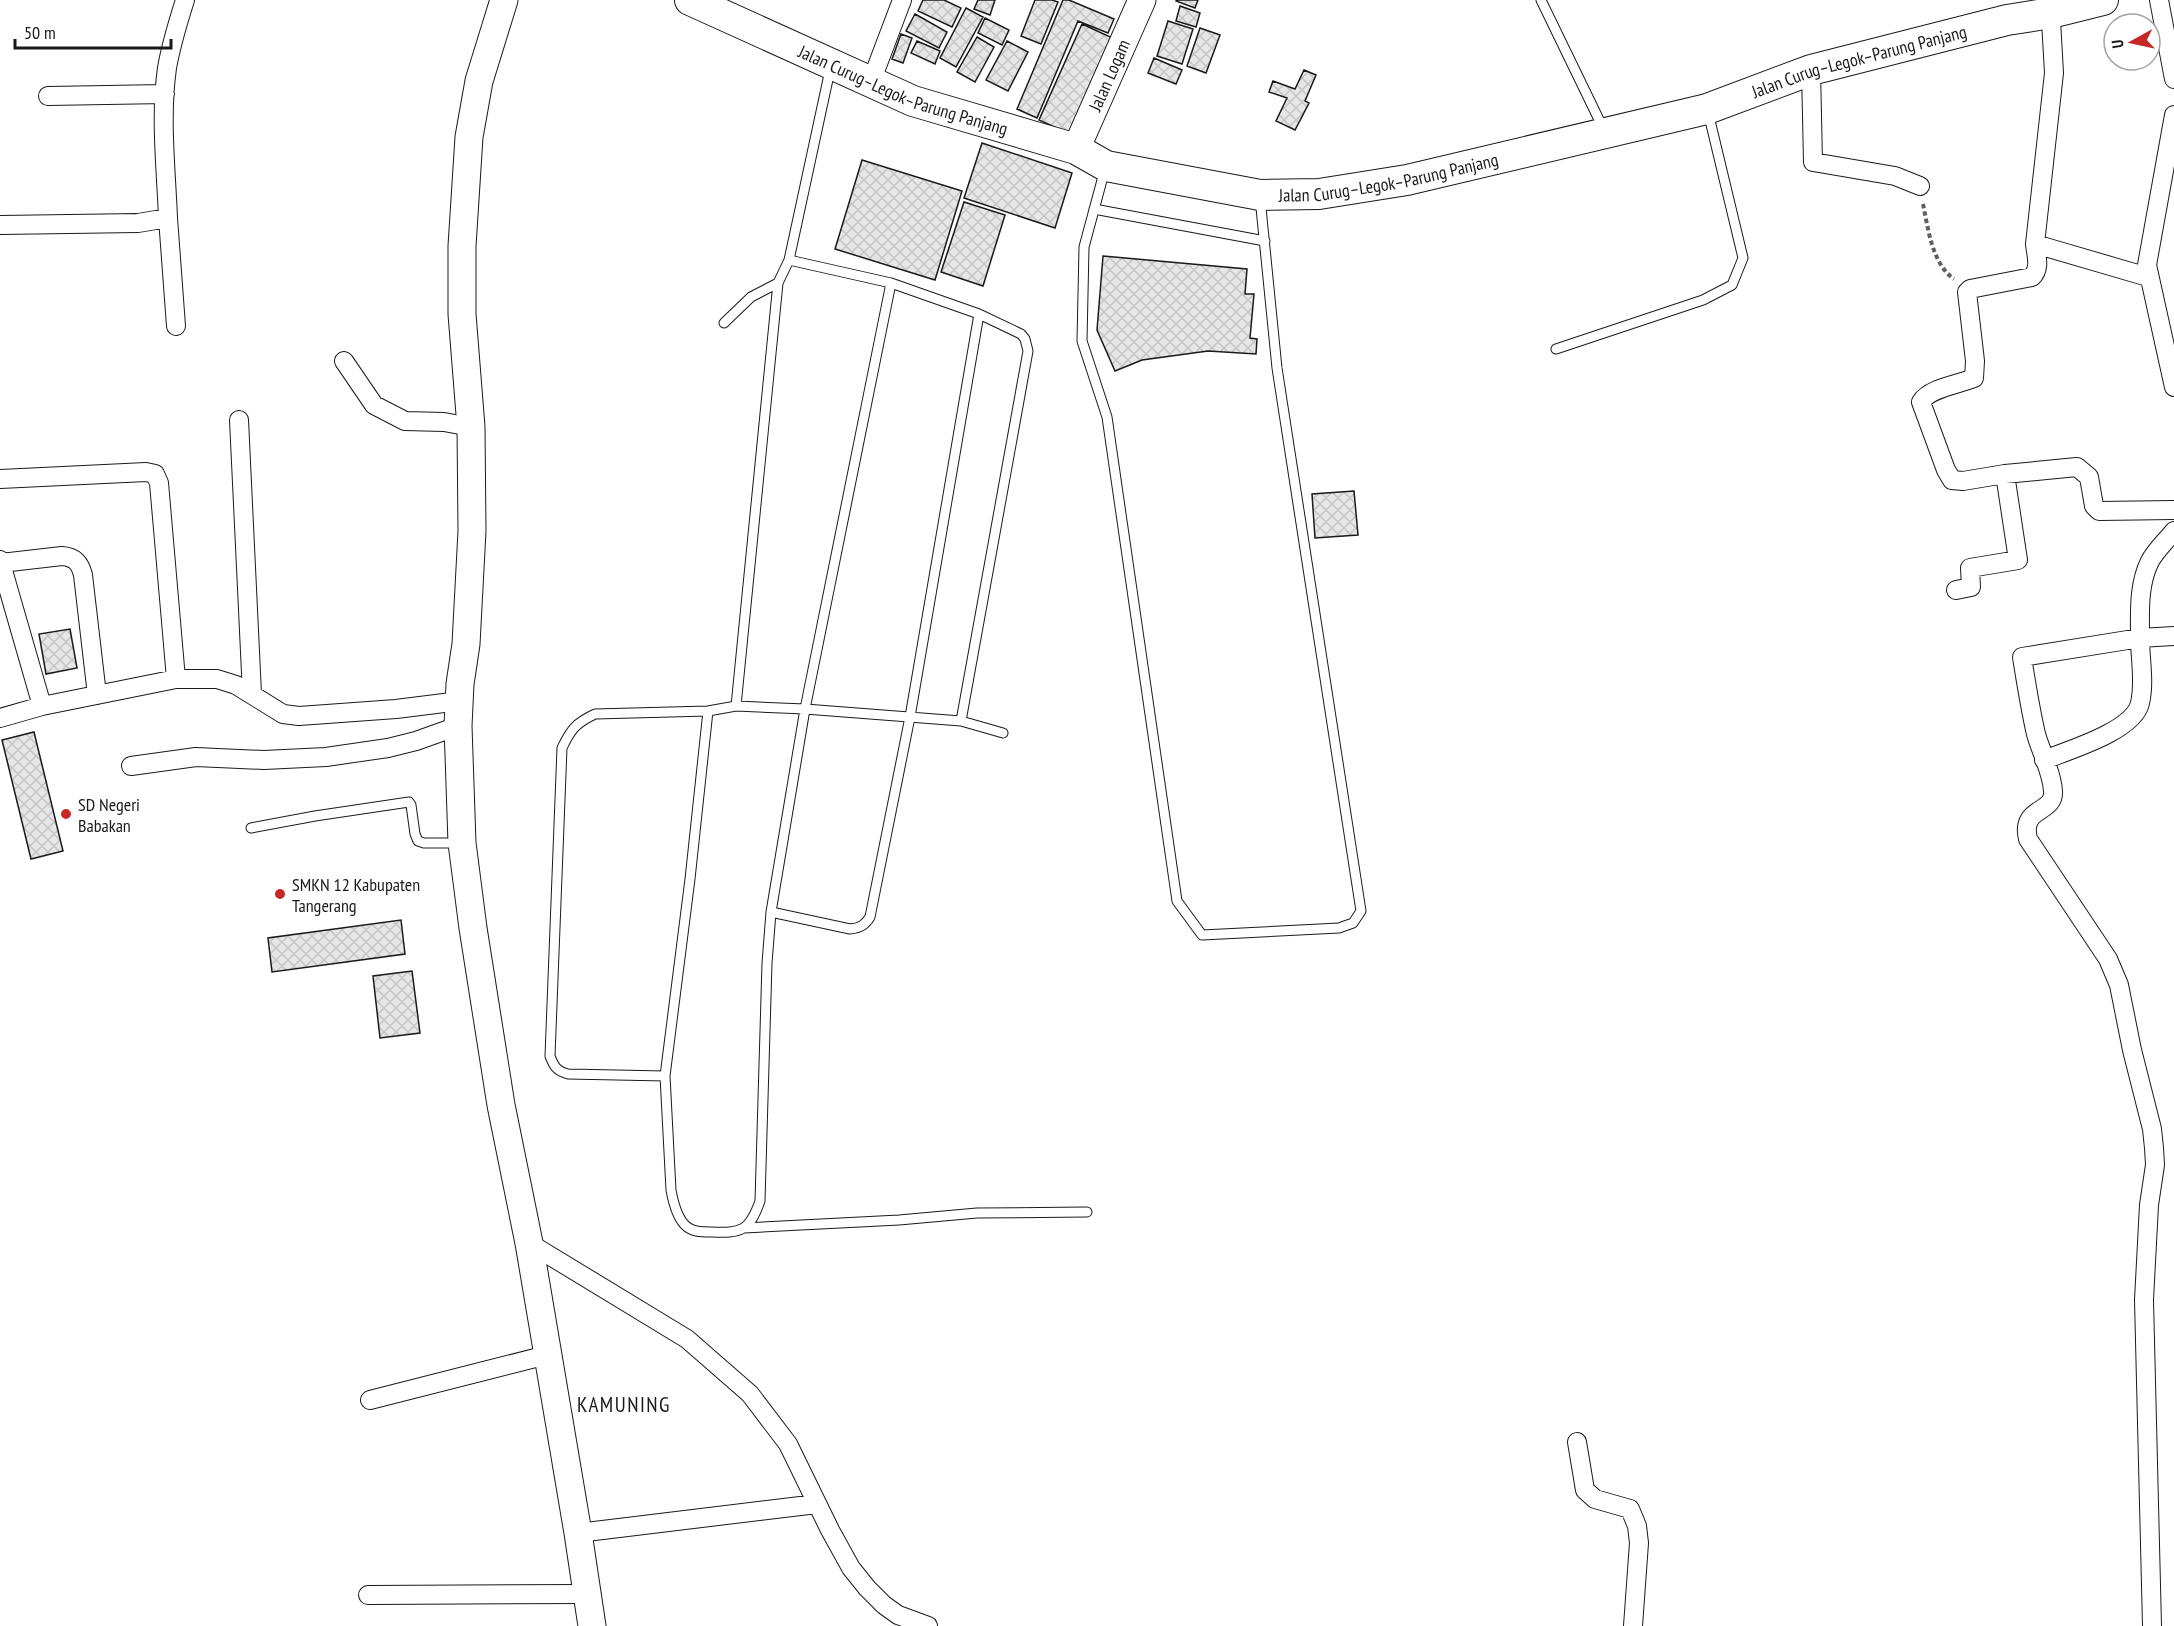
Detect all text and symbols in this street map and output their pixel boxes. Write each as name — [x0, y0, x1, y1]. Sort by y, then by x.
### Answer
scale bar — [15, 12, 171, 50]
north arrow — [2102, 12, 2162, 72]
street label: Jalan Curug–Legok–Parung Panjang — [1747, 19, 1969, 103]
text: 50 m — [24, 21, 56, 44]
street label: Jalan Logam — [1083, 36, 1135, 115]
street label: Jalan Curug–Legok–Parung Panjang — [794, 39, 1011, 140]
text: U — [2107, 39, 2128, 50]
street label: Jalan Curug–Legok–Parung Panjang — [1278, 147, 1500, 206]
place label: SD Negeri Babakan — [78, 793, 140, 837]
marker: SD Negeri Babakan — [59, 807, 73, 821]
place label: SMKN 12 Kabupaten Tangerang — [292, 873, 420, 917]
marker: SMKN 12 Kabupaten Tangerang — [273, 887, 287, 901]
district label: KAMUNING — [577, 1391, 671, 1418]

